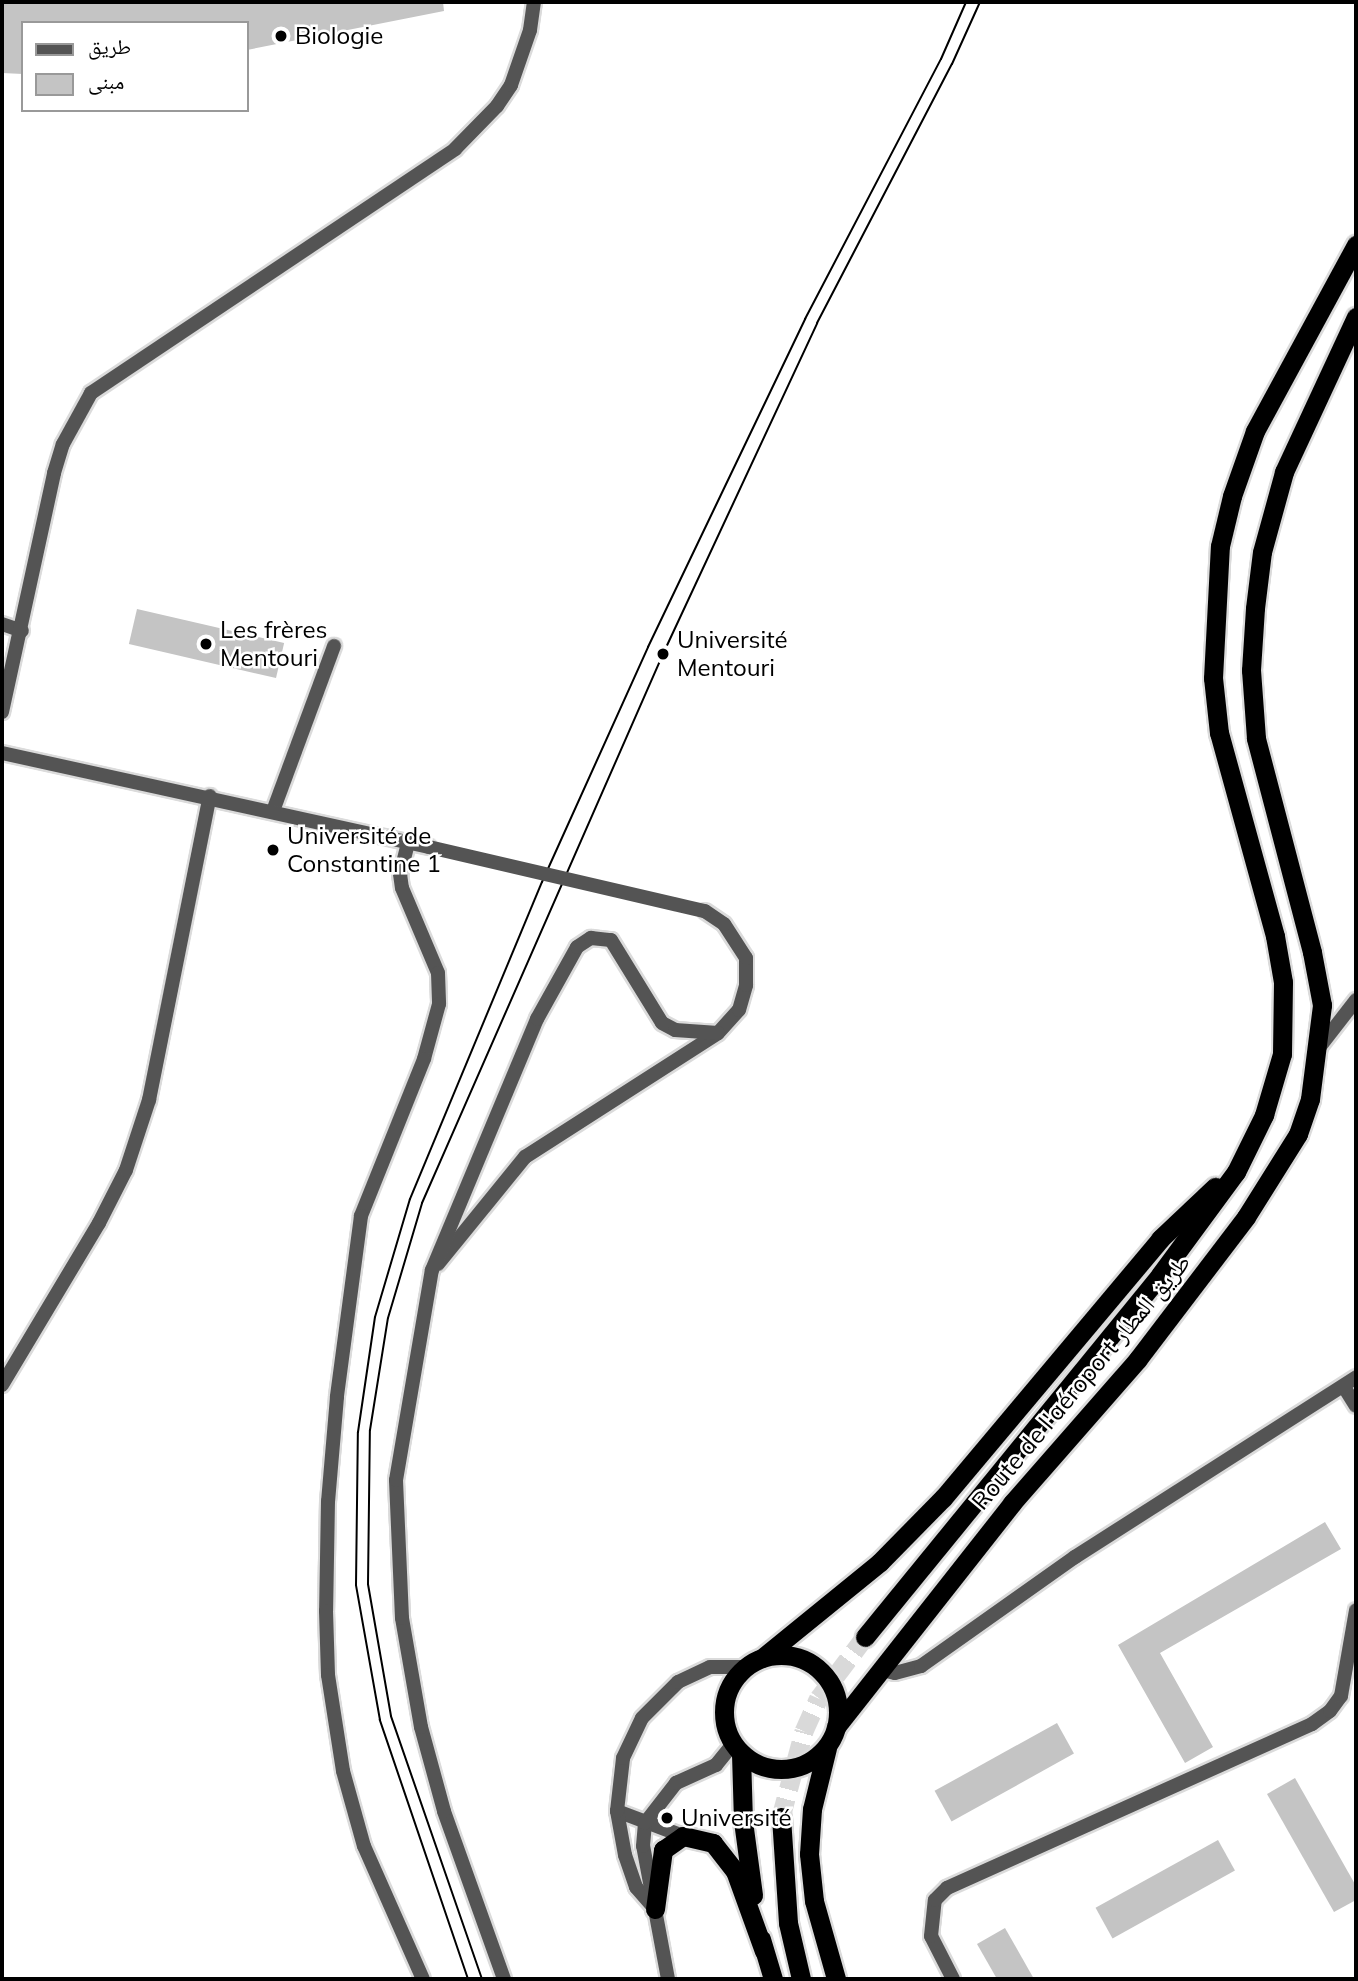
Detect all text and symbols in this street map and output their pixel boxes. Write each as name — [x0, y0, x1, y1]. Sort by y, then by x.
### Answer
legend — [21, 21, 248, 112]
place label: Biologie — [295, 22, 383, 50]
marker: Biologie — [273, 28, 289, 44]
text: طريق — [88, 33, 131, 59]
text: مبنى — [88, 68, 124, 94]
place label: Les frères Mentouri — [220, 616, 327, 672]
place label: Université Mentouri — [677, 626, 787, 682]
marker: Les frères Mentouri — [198, 636, 214, 652]
marker: Université Mentouri — [655, 646, 671, 662]
place label: Université de Constantine 1 — [287, 822, 441, 878]
marker: Université de Constantine 1 — [265, 842, 281, 858]
street label: Route de l'aéroport طريق المطار — [966, 1248, 1196, 1516]
place label: Université — [681, 1804, 791, 1832]
marker: Université — [659, 1810, 675, 1826]

